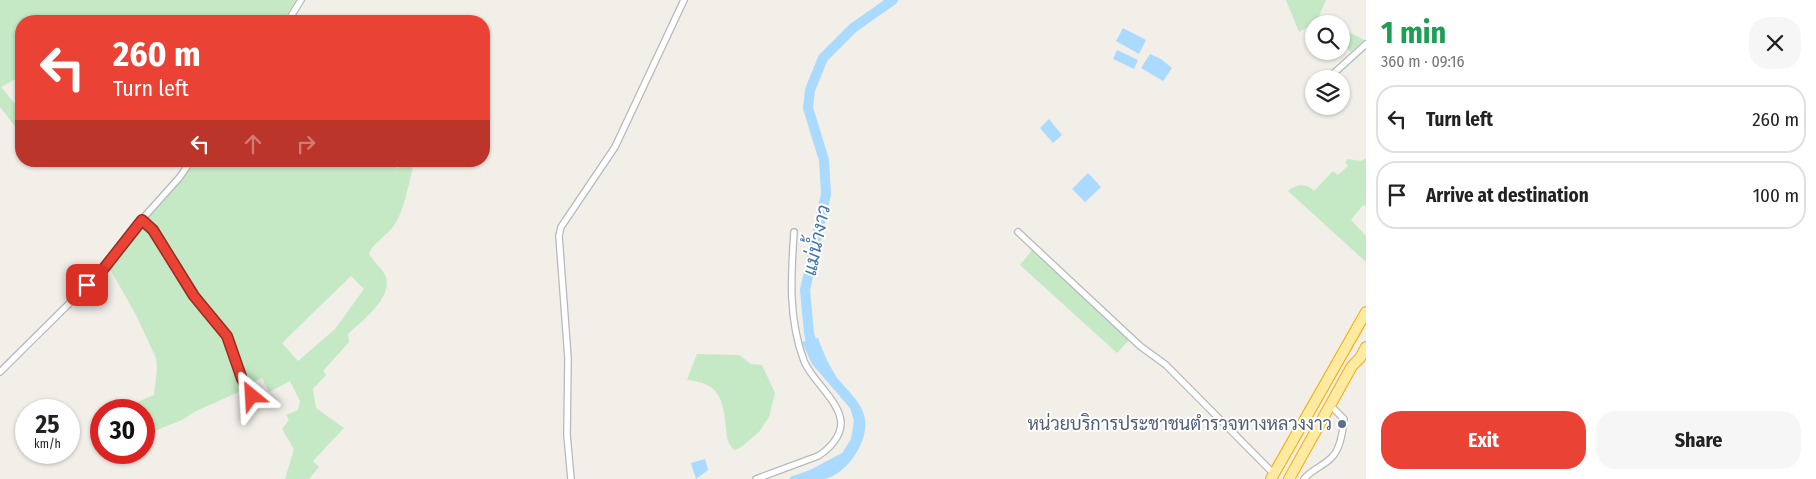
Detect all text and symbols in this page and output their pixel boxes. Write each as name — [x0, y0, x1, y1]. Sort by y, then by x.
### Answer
map controls — [1305, 15, 1350, 115]
button: search — [1305, 15, 1350, 60]
text: 1 min — [1381, 15, 1446, 51]
button: close — [1749, 17, 1801, 69]
text: 260 m — [113, 33, 201, 75]
icon: left — [30, 35, 95, 100]
text: 360 m · 09:16 — [1381, 52, 1464, 71]
button: layers — [1305, 70, 1350, 115]
text: Turn left — [113, 75, 189, 102]
icon: left — [1383, 105, 1411, 133]
text: Turn left — [1426, 108, 1493, 131]
text: 260 m — [1752, 108, 1799, 131]
icon: left — [186, 130, 214, 158]
icon: ahead — [239, 130, 267, 158]
icon: right — [292, 130, 320, 158]
icon: arrive — [1383, 181, 1411, 209]
text: Arrive at destination — [1426, 184, 1589, 207]
text: 100 m — [1753, 184, 1799, 207]
water label: แม่น้ำงาว — [794, 202, 835, 277]
pin — [66, 264, 108, 306]
icon: arrive — [73, 271, 101, 299]
position arrow — [225, 369, 277, 421]
speed limit sign: 30 — [90, 399, 155, 464]
text: 25 — [36, 410, 59, 440]
button: Exit — [1381, 411, 1586, 469]
button: Share — [1596, 411, 1801, 469]
place label: หน่วยบริการประชาชนตำรวจทางหลวงงาว — [1028, 412, 1332, 435]
marker: หน่วยบริการประชาชนตำรวจทางหลวงงาว — [1336, 418, 1348, 430]
text: km/h — [34, 437, 61, 451]

